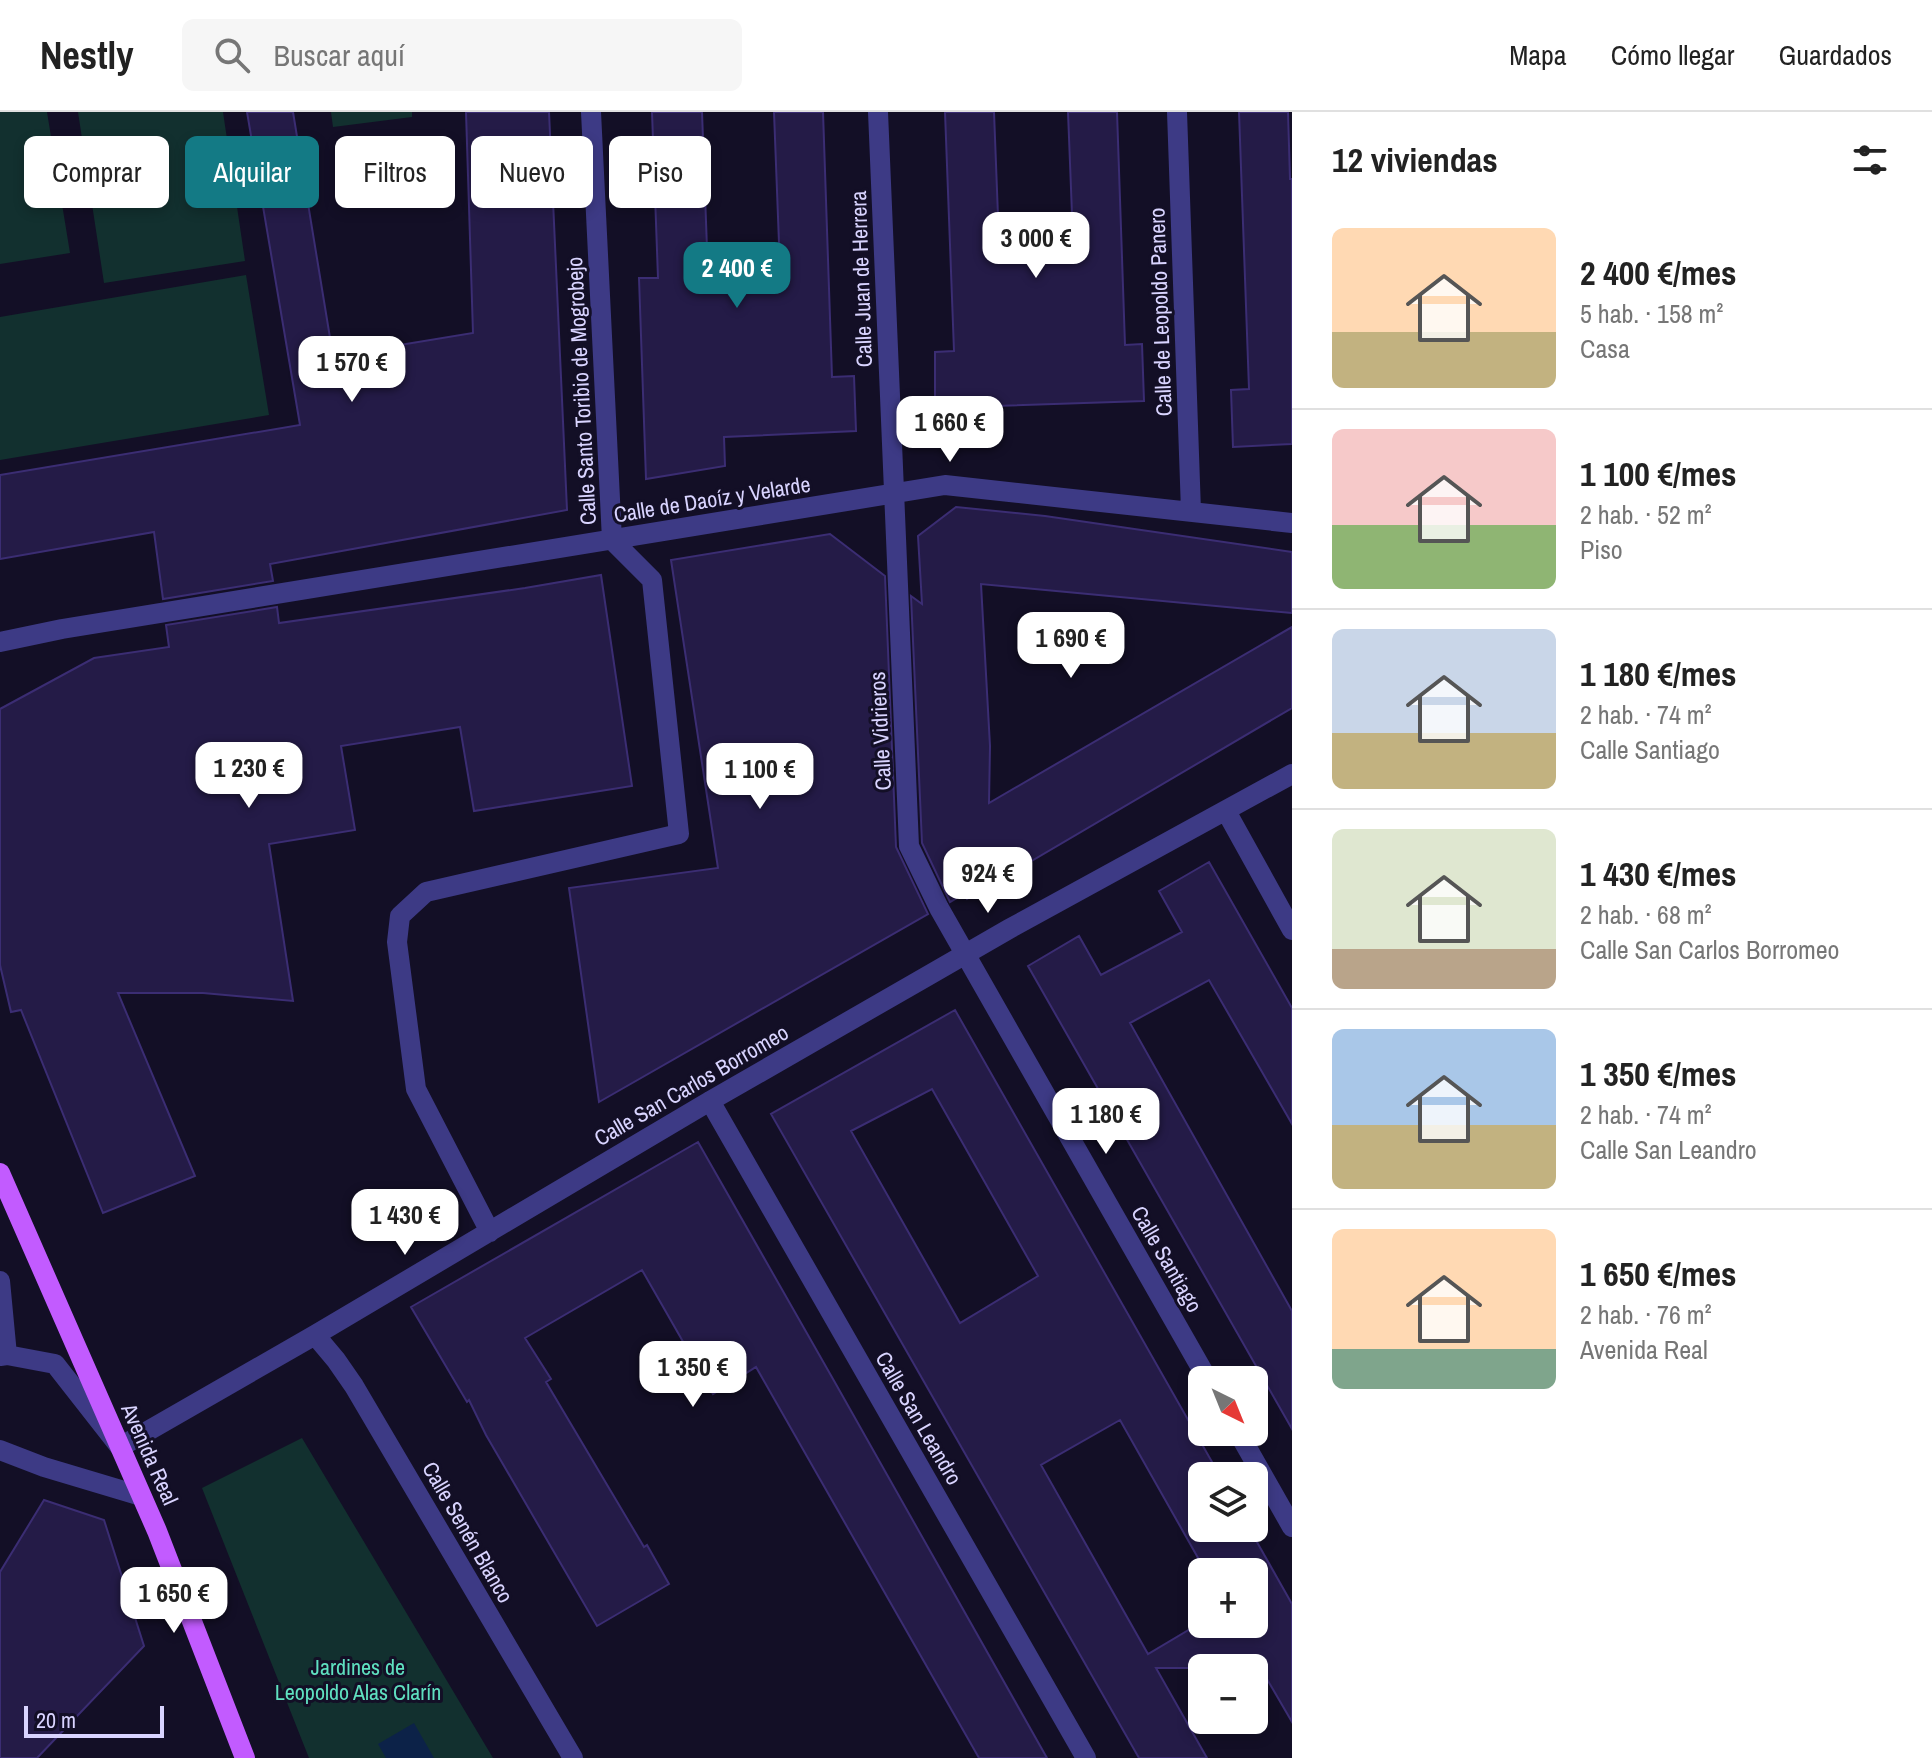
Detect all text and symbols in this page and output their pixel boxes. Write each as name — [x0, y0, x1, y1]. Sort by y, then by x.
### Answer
search box — [182, 19, 742, 91]
text: Nestly — [40, 30, 134, 81]
icon: search — [210, 33, 254, 77]
text: Buscar aquí — [274, 35, 405, 75]
text: Mapa — [1509, 36, 1567, 74]
text: Cómo llegar — [1611, 36, 1734, 74]
text: Guardados — [1778, 36, 1892, 74]
chip: Comprar — [24, 136, 169, 208]
chip: Alquilar — [185, 136, 319, 208]
chip: Filtros — [335, 136, 455, 208]
chip: Nuevo — [471, 136, 593, 208]
chip: Piso — [609, 136, 711, 208]
text: 12 viviendas — [1332, 137, 1498, 183]
icon: filters — [1848, 138, 1892, 182]
street label: Calle Juan de Herrera — [843, 190, 879, 368]
street label: Calle de Leopoldo Panero — [1141, 207, 1179, 417]
pin: 3 000 € — [962, 212, 1110, 280]
text: 3 000 € — [1000, 220, 1072, 255]
pin: 2 400 € — [663, 242, 811, 310]
text: 2 400 € — [701, 250, 773, 285]
text: 2 400 €/mes — [1580, 250, 1737, 296]
street label: Calle Santo Toribio de Mogrobejo — [559, 256, 603, 526]
icon: home — [1396, 260, 1492, 356]
text: 5 hab. · 158 m² — [1580, 296, 1723, 331]
text: Casa — [1580, 331, 1630, 366]
pin: 1 570 € — [278, 336, 426, 404]
text: 1 570 € — [316, 344, 388, 379]
pin: 1 660 € — [876, 396, 1024, 464]
text: 1 660 € — [914, 404, 986, 439]
text: 1 100 €/mes — [1580, 451, 1737, 497]
icon: home — [1396, 461, 1492, 557]
street label: Calle de Daoíz y Velarde — [612, 469, 812, 529]
text: 2 hab. · 52 m² — [1580, 497, 1712, 532]
text: Piso — [1580, 532, 1623, 567]
pin: 1 690 € — [997, 612, 1145, 680]
text: 1 690 € — [1035, 620, 1107, 655]
text: 1 180 €/mes — [1580, 651, 1737, 697]
icon: home — [1396, 661, 1492, 757]
street label: Calle Vidrieros — [862, 671, 898, 791]
text: 2 hab. · 74 m² — [1580, 697, 1712, 732]
text: Calle Santiago — [1580, 732, 1720, 767]
pin: 1 230 € — [175, 742, 323, 810]
pin: 1 100 € — [686, 743, 834, 811]
text: 1 230 € — [213, 750, 285, 785]
text: 1 100 € — [724, 751, 796, 786]
pin: 924 € — [932, 847, 1044, 915]
text: 1 430 €/mes — [1580, 851, 1737, 897]
text: 924 € — [961, 855, 1015, 890]
icon: home — [1396, 861, 1492, 957]
text: 2 hab. · 68 m² — [1580, 897, 1712, 932]
text: Calle San Carlos Borromeo — [1580, 932, 1839, 967]
street label: Calle San Carlos Borromeo — [588, 1017, 794, 1153]
text: 1 350 €/mes — [1580, 1051, 1737, 1097]
icon: home — [1396, 1061, 1492, 1157]
pin: 1 180 € — [1032, 1088, 1180, 1156]
text: 1 180 € — [1070, 1096, 1142, 1131]
text: 2 hab. · 74 m² — [1580, 1097, 1712, 1132]
text: Calle San Leandro — [1580, 1132, 1757, 1167]
pin: 1 430 € — [331, 1189, 479, 1257]
text: 1 430 € — [369, 1197, 441, 1232]
street label: Calle Santiago — [1124, 1200, 1210, 1318]
text: 1 650 €/mes — [1580, 1251, 1737, 1297]
icon: home — [1396, 1261, 1492, 1357]
text: 2 hab. · 76 m² — [1580, 1297, 1712, 1332]
text: Avenida Real — [1580, 1332, 1708, 1367]
pin: 1 350 € — [619, 1341, 767, 1409]
street label: Calle San Leandro — [869, 1346, 969, 1490]
text: 1 350 € — [657, 1349, 729, 1384]
north arrow — [1188, 1366, 1268, 1446]
map controls — [1188, 1366, 1268, 1734]
street label: Avenida Real — [114, 1398, 186, 1509]
street label: Calle Senén Blanco — [415, 1456, 521, 1608]
button: layers — [1188, 1462, 1268, 1542]
button: + — [1188, 1558, 1268, 1638]
pin: 1 650 € — [100, 1567, 248, 1635]
text: 1 650 € — [138, 1575, 210, 1610]
park label: Jardines de Leopoldo Alas Clarín — [275, 1652, 441, 1707]
button: − — [1188, 1654, 1268, 1734]
scale bar — [24, 1702, 164, 1738]
text: 20 m — [36, 1705, 76, 1735]

